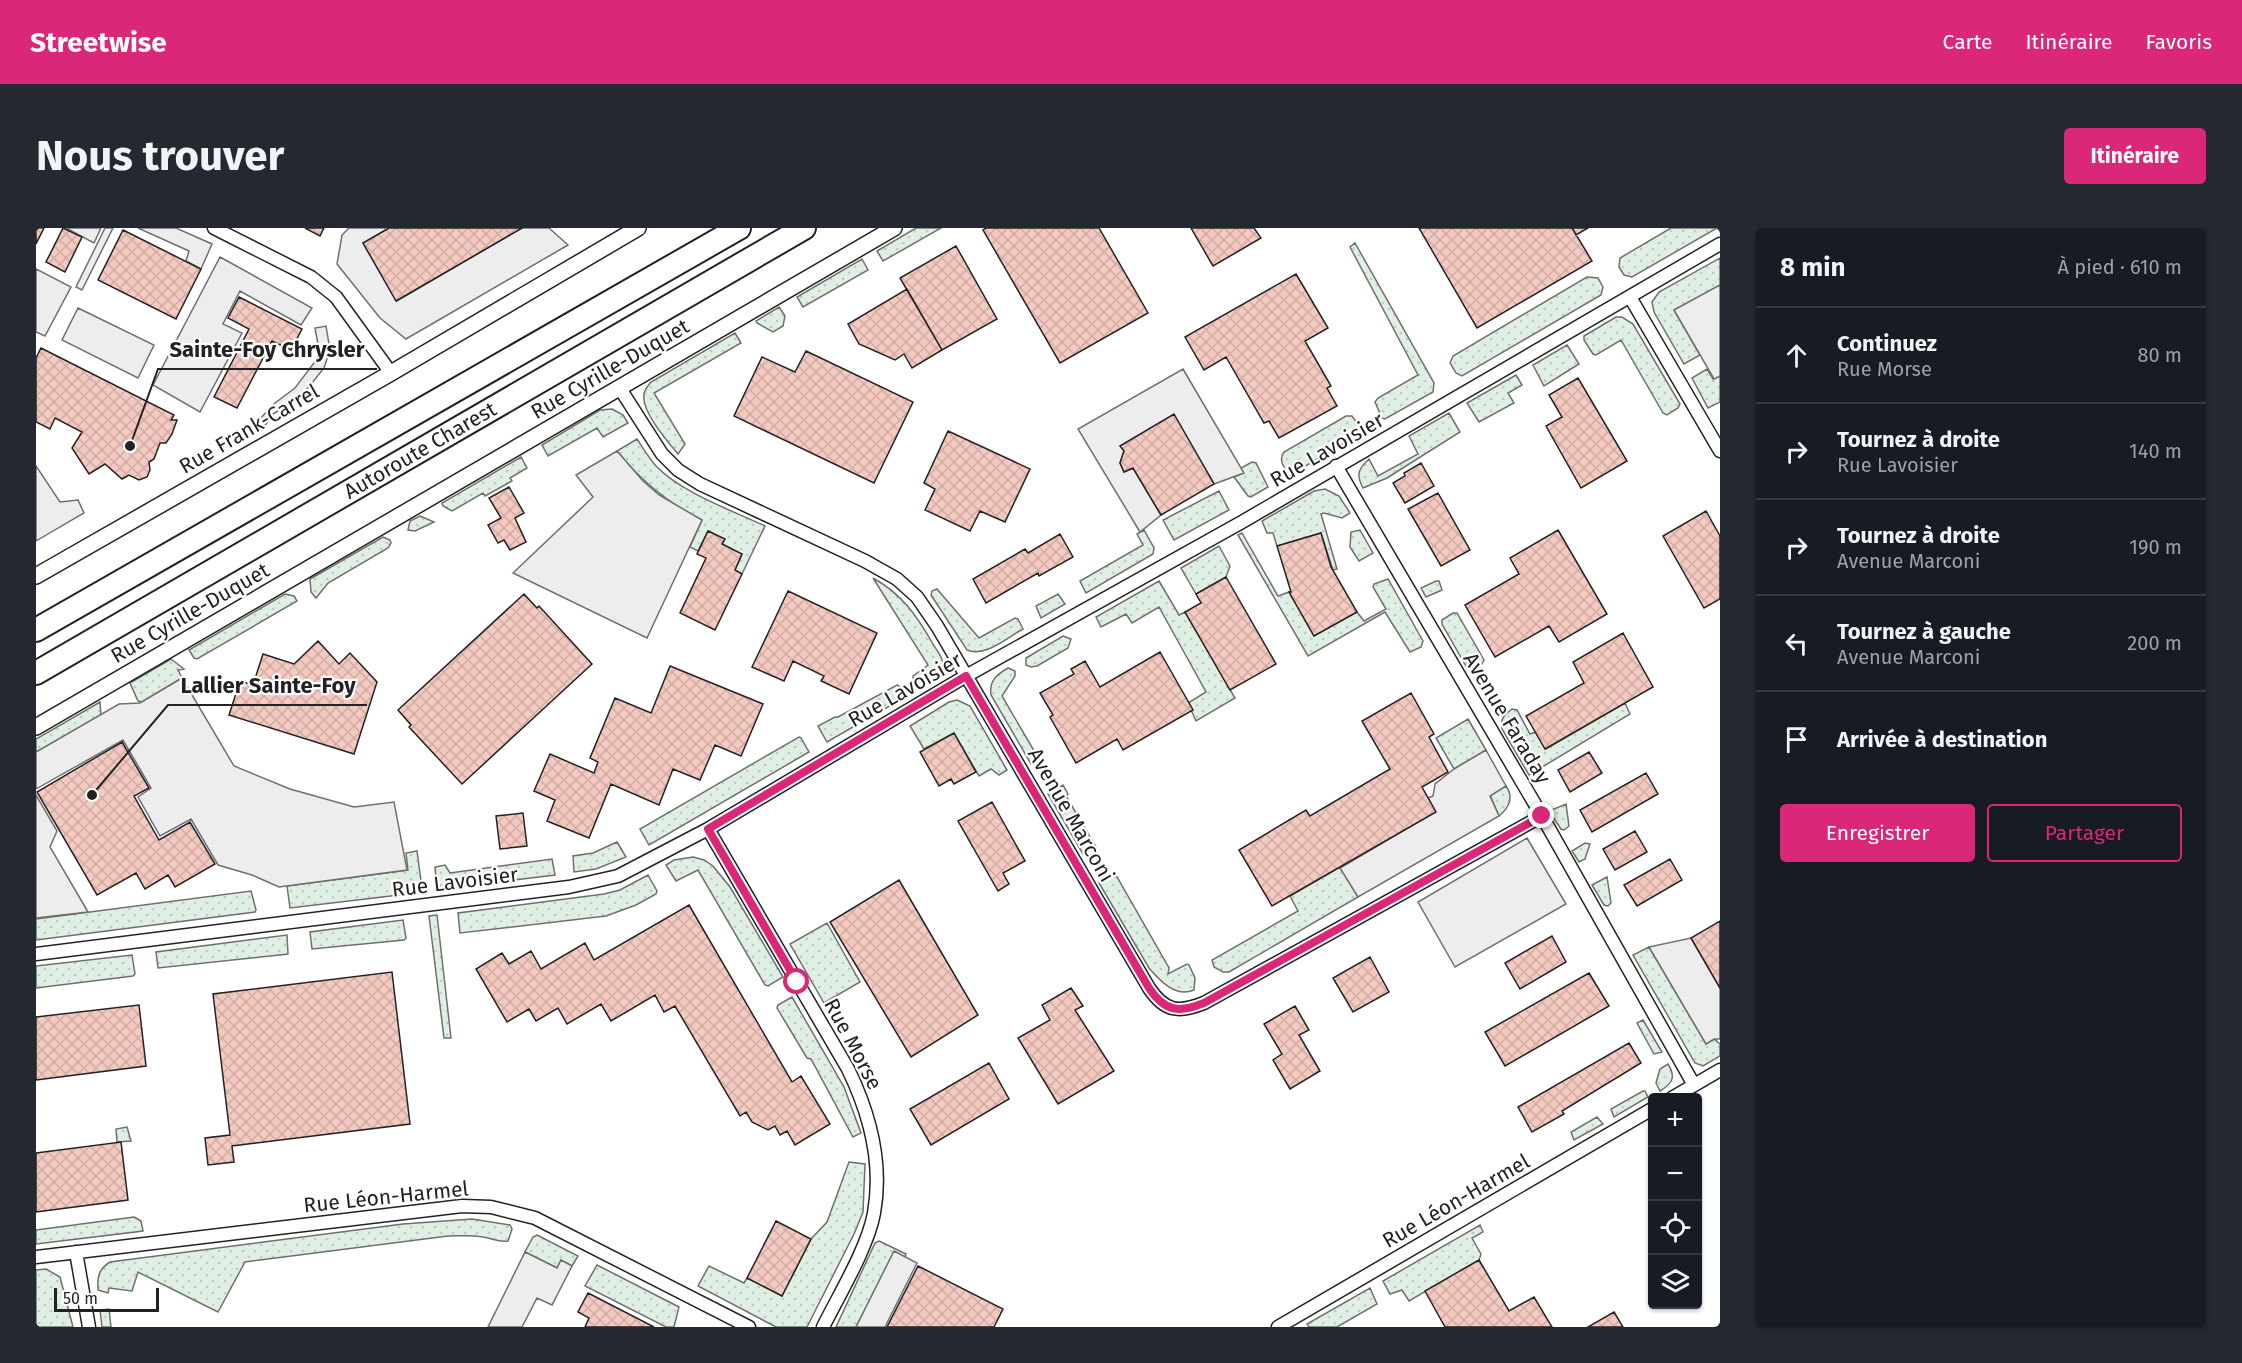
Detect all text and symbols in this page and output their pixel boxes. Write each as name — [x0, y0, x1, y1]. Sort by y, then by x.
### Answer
text: Streetwise — [30, 26, 167, 59]
text: Carte — [1943, 29, 1992, 55]
text: Itinéraire — [2025, 29, 2112, 55]
text: Favoris — [2145, 29, 2212, 55]
button: Itinéraire — [2064, 128, 2206, 184]
text: Nous trouver — [36, 131, 284, 181]
text: 8 min — [1780, 252, 1846, 283]
text: À pied · 610 m — [2058, 255, 2182, 279]
street label: Rue Cyrille-Duquet — [526, 313, 694, 425]
callout: Sainte-Foy Chrysler — [158, 329, 377, 369]
text: Continuez — [1837, 330, 1937, 357]
text: Sainte-Foy Chrysler — [169, 336, 365, 363]
icon: ahead — [1780, 339, 1813, 372]
text: 80 m — [2137, 343, 2182, 367]
text: Rue Morse — [1837, 357, 1932, 381]
street label: Rue Frank-Carrel — [174, 378, 324, 480]
street label: Autoroute Charest — [339, 396, 501, 505]
street label: Rue Lavoisier — [1266, 407, 1388, 493]
text: Tournez à droite — [1837, 426, 2000, 453]
icon: right — [1780, 435, 1813, 468]
text: 140 m — [2129, 439, 2182, 463]
text: Rue Lavoisier — [1837, 453, 1958, 477]
text: Tournez à droite — [1837, 522, 2000, 549]
icon: right — [1780, 531, 1813, 564]
text: 190 m — [2129, 535, 2182, 559]
text: Avenue Marconi — [1837, 549, 1980, 573]
street label: Rue Cyrille-Duquet — [106, 557, 274, 669]
text: Tournez à gauche — [1837, 618, 2011, 645]
icon: left — [1780, 627, 1813, 660]
text: 200 m — [2127, 631, 2182, 655]
text: Avenue Marconi — [1837, 645, 1980, 669]
street label: Rue Lavoisier — [844, 647, 966, 733]
street label: Avenue Faraday — [1458, 648, 1557, 789]
callout: Lallier Sainte-Foy — [168, 665, 367, 705]
text: Lallier Sainte-Foy — [180, 672, 356, 699]
icon: arrive — [1780, 723, 1813, 756]
text: Arrivée à destination — [1837, 726, 2047, 753]
street label: Avenue Marconi — [1022, 743, 1120, 887]
route end — [1528, 802, 1554, 828]
button: Enregistrer — [1780, 804, 1975, 862]
button: Partager — [1987, 804, 2182, 862]
street label: Rue Lavoisier — [390, 861, 520, 903]
route start — [783, 968, 809, 994]
street label: Rue Morse — [818, 994, 888, 1094]
map controls — [1648, 1093, 1702, 1309]
button: + — [1648, 1093, 1702, 1147]
button: − — [1648, 1147, 1702, 1201]
street label: Rue Léon-Harmel — [1378, 1148, 1534, 1254]
street label: Rue Léon-Harmel — [302, 1175, 470, 1219]
button: locate — [1648, 1201, 1702, 1255]
button: layers — [1648, 1255, 1702, 1309]
scale bar — [54, 1285, 159, 1312]
text: 50 m — [63, 1289, 98, 1308]

